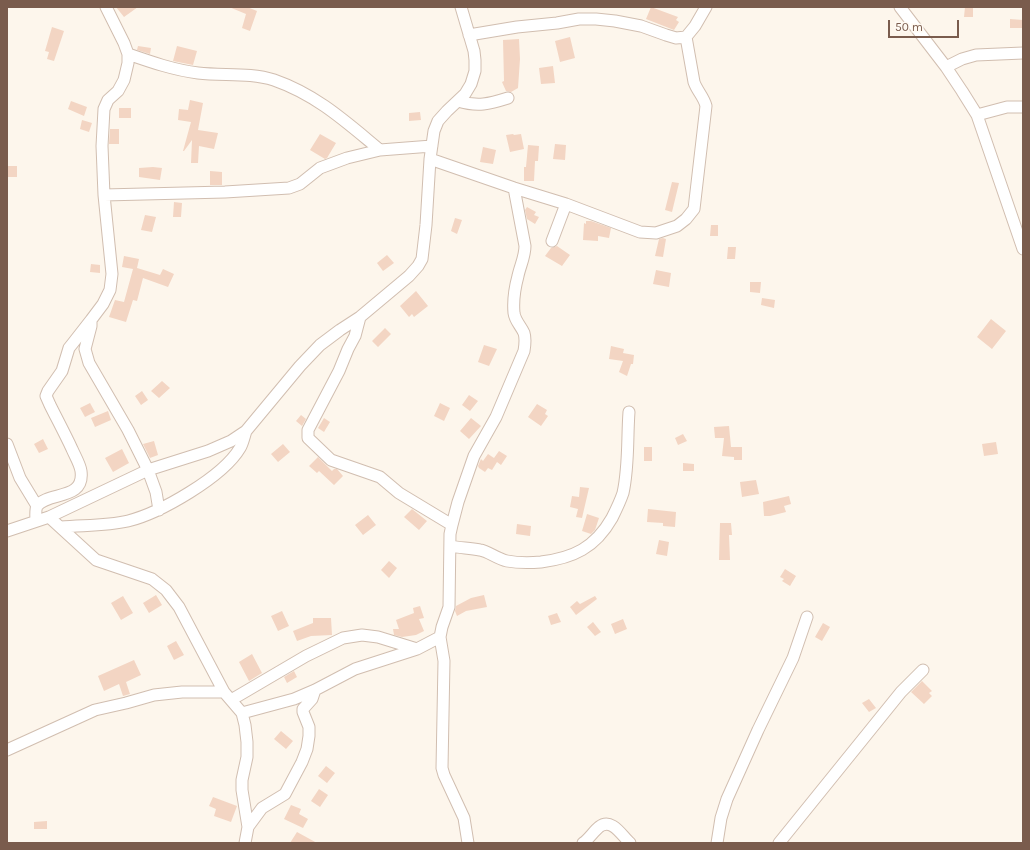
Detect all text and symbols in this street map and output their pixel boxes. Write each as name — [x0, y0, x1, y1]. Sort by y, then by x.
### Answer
scale bar — [890, 12, 961, 38]
text: 50 m — [895, 20, 923, 34]

